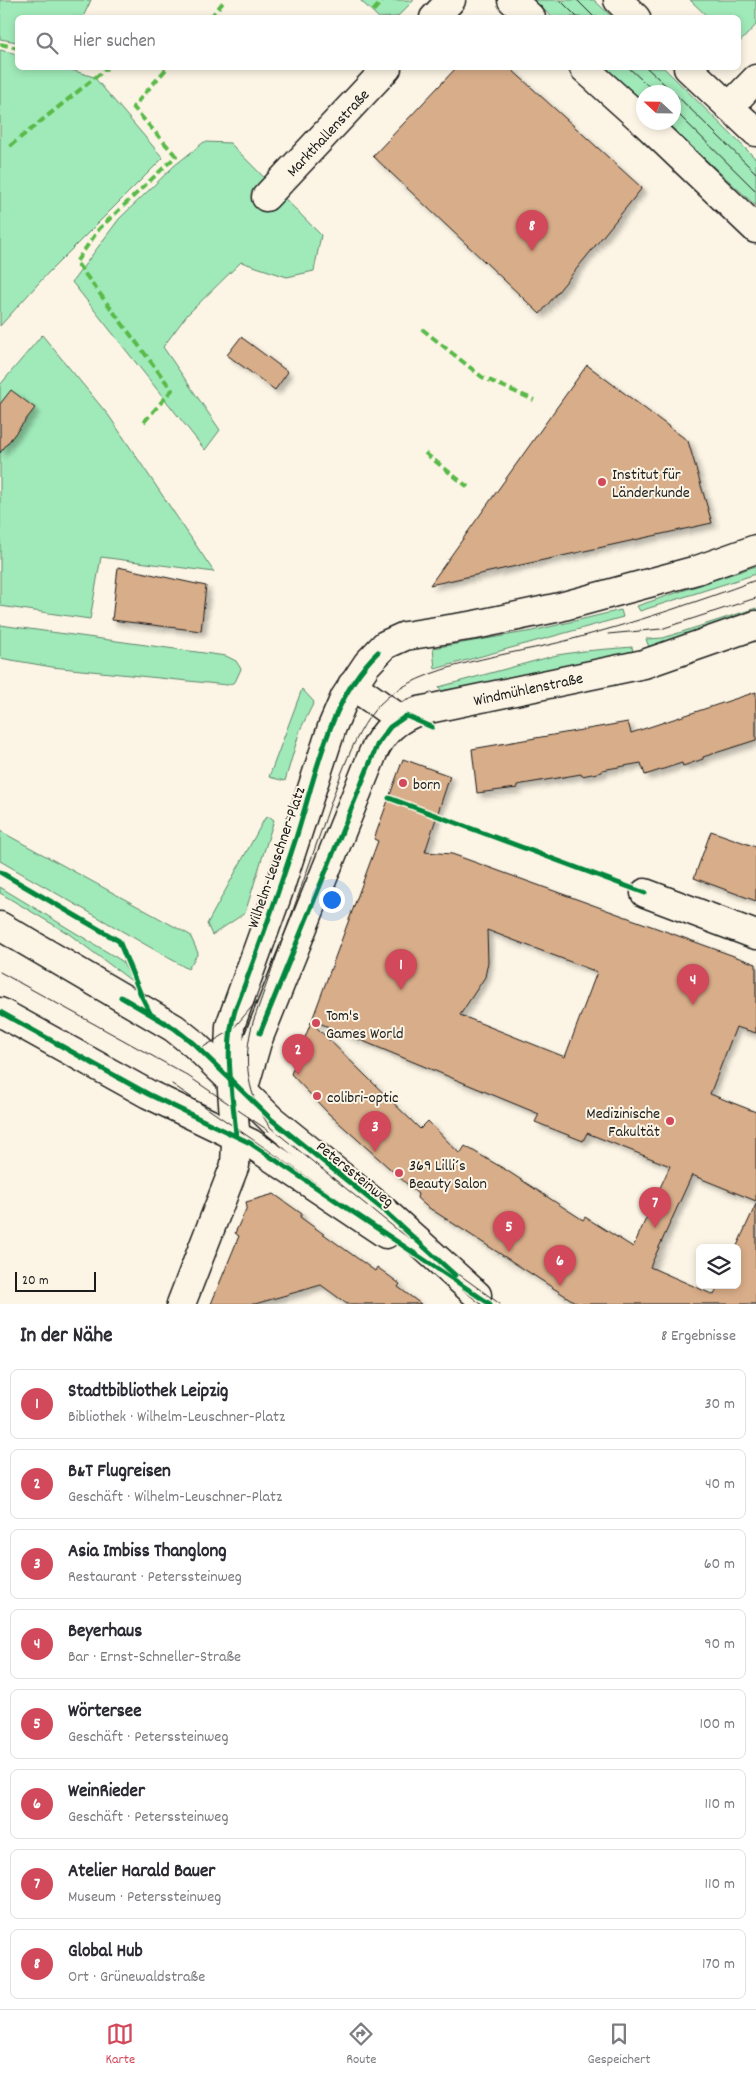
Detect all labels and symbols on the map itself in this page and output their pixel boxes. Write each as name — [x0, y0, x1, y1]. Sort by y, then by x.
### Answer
street label: Markthallenstraße — [282, 85, 376, 183]
north arrow — [636, 85, 681, 130]
pin: 8 — [516, 210, 548, 251]
place label: Institut für Länderkunde — [612, 464, 690, 505]
marker: Institut für Länderkunde — [596, 476, 608, 488]
street label: Windmühlenstraße — [472, 668, 585, 713]
place label: born — [413, 774, 440, 797]
marker: born — [397, 777, 409, 789]
street label: Wilhelm-Leuschner-Platz — [242, 784, 312, 931]
your location — [319, 887, 345, 913]
pin: 1 — [385, 949, 417, 990]
pin: 4 — [677, 964, 709, 1005]
place label: Tom's Games World — [326, 1005, 404, 1046]
marker: Tom's Games World — [310, 1017, 322, 1029]
pin: 2 — [282, 1034, 314, 1075]
place label: colibri-optic — [327, 1087, 398, 1110]
marker: colibri-optic — [311, 1090, 323, 1102]
place label: Medizinische Fakultät — [586, 1103, 660, 1144]
pin: 3 — [359, 1111, 391, 1152]
marker: Medizinische Fakultät — [664, 1115, 676, 1127]
street label: Peterssteinweg — [311, 1136, 398, 1214]
place label: 369 Lilli´s Beauty Salon — [409, 1155, 487, 1196]
marker: 369 Lilli´s Beauty Salon — [393, 1167, 405, 1179]
pin: 7 — [639, 1187, 671, 1228]
pin: 5 — [493, 1211, 525, 1252]
pin: 6 — [544, 1245, 576, 1286]
scale bar — [15, 1269, 96, 1292]

